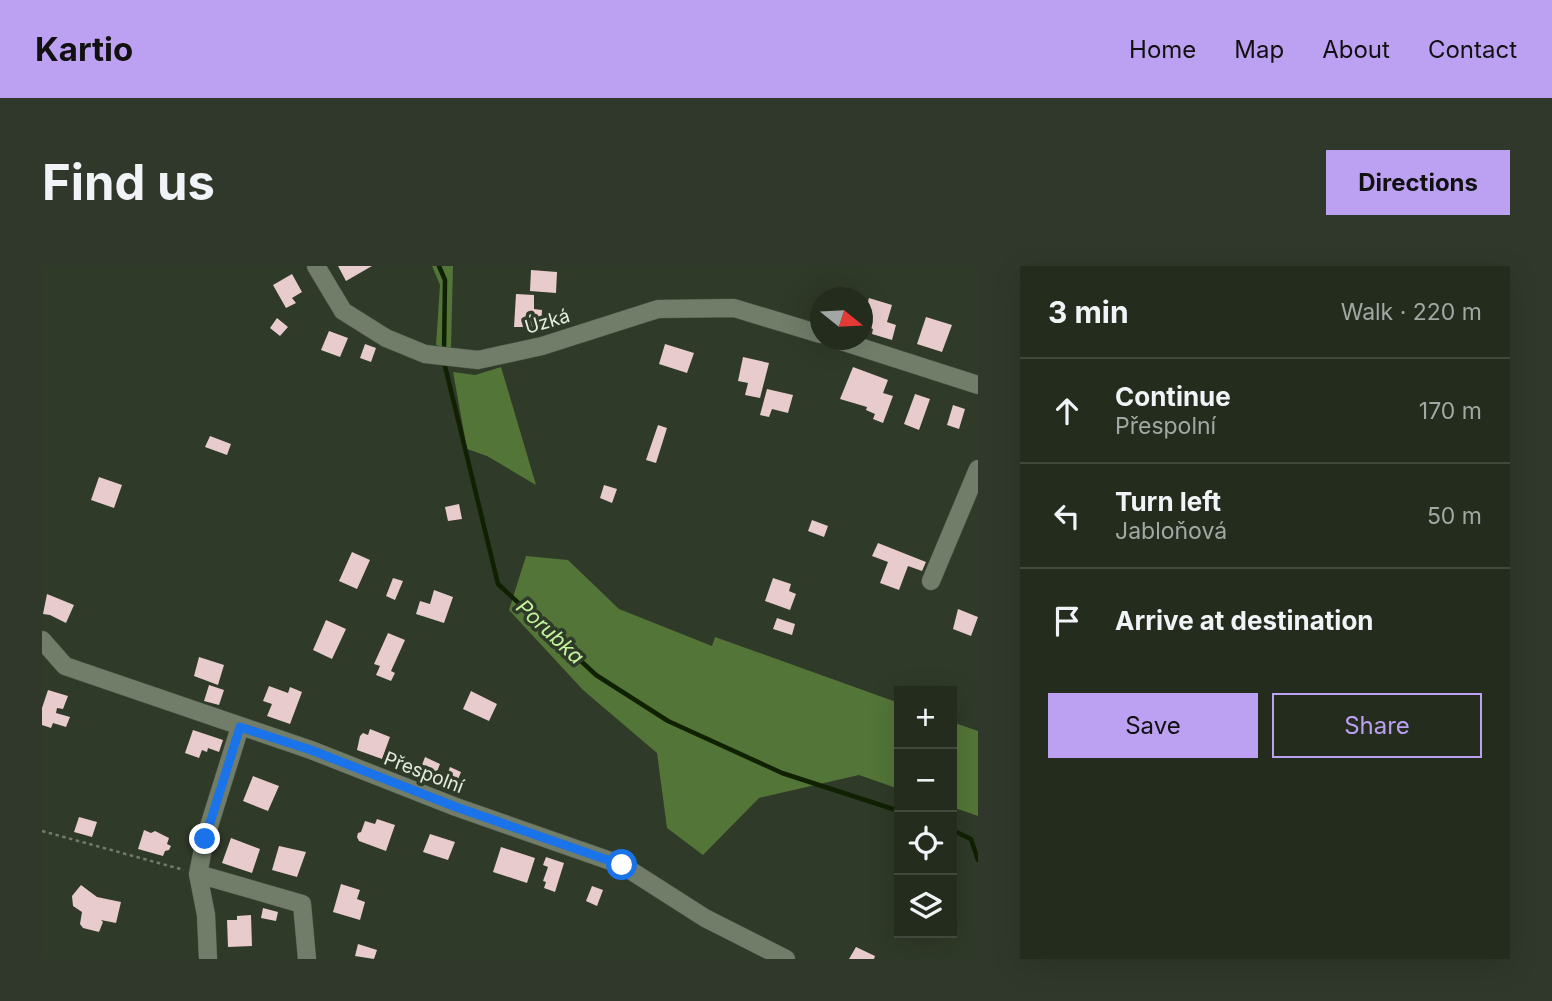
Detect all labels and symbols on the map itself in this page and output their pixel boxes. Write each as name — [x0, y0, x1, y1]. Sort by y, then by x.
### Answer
north arrow — [810, 287, 873, 350]
street label: Úzká — [522, 303, 572, 339]
water label: Porubka — [511, 594, 589, 669]
street label: Přespolní — [381, 747, 467, 798]
route end — [189, 823, 220, 854]
route start — [606, 849, 637, 880]

